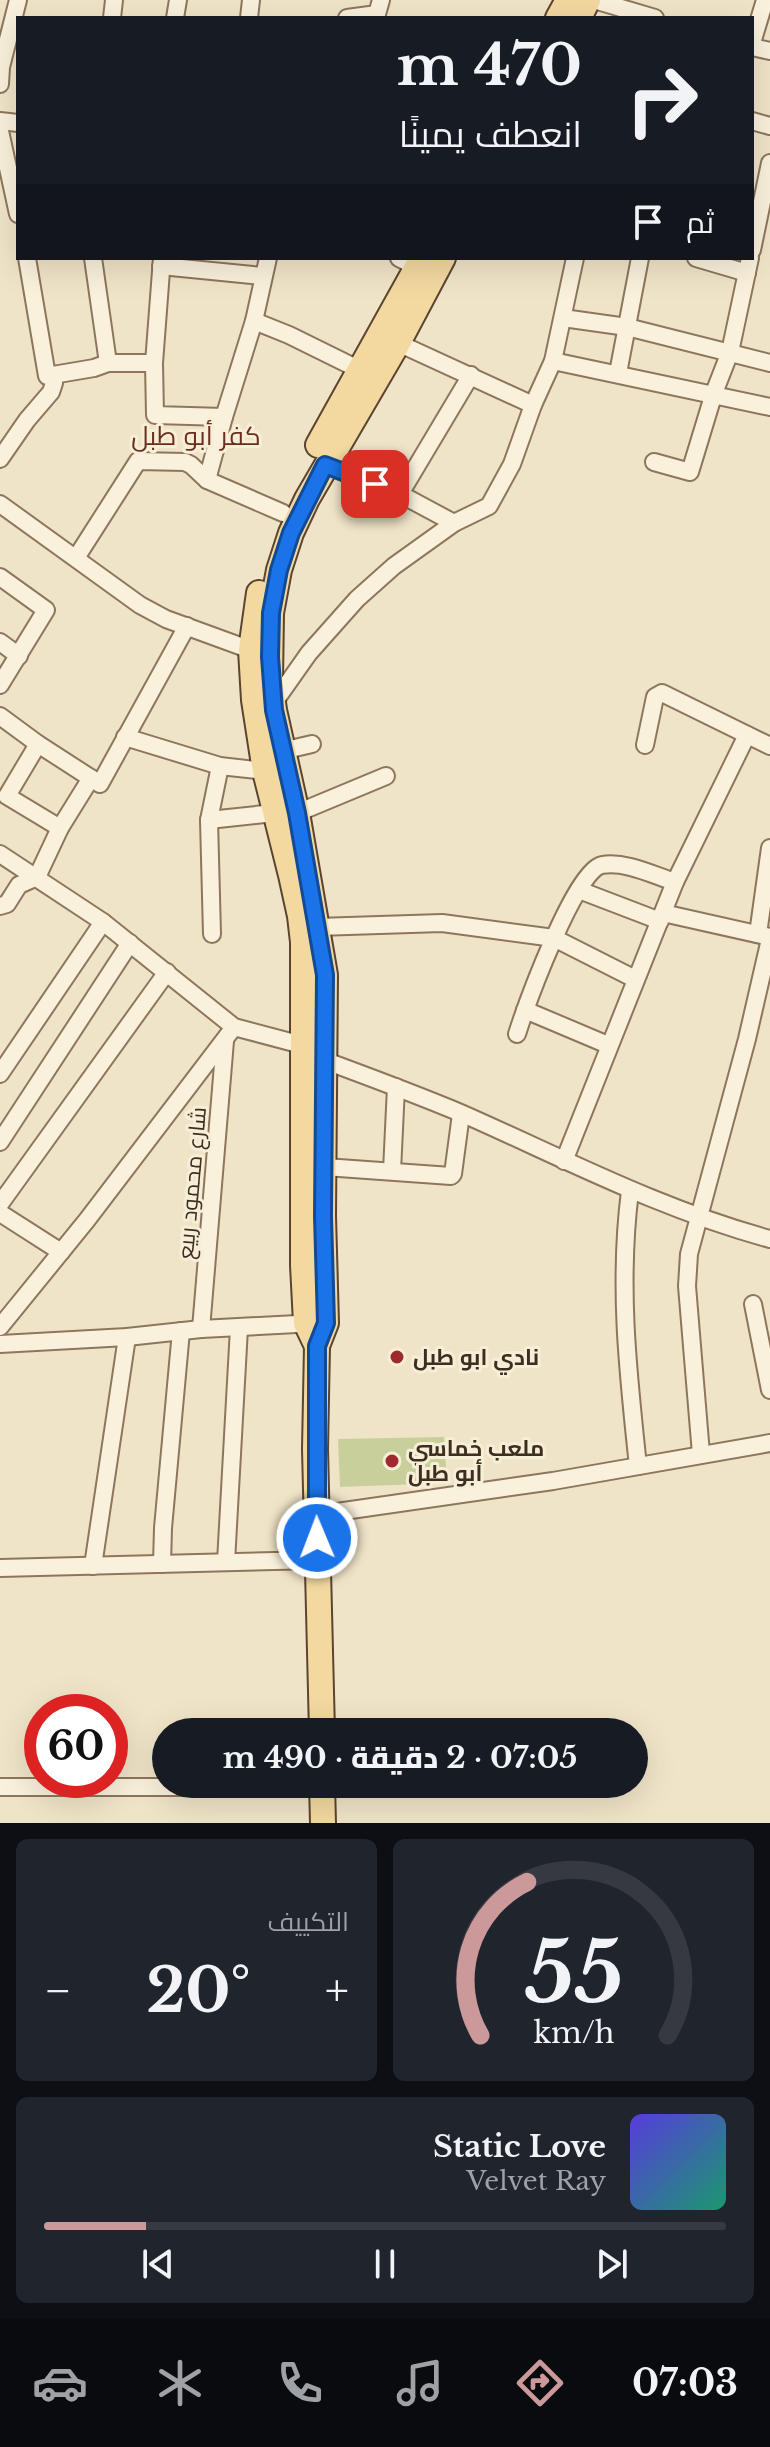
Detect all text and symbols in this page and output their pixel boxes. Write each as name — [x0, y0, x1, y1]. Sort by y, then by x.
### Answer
text: 470 m — [397, 31, 582, 100]
icon: right — [610, 48, 714, 152]
text: انعطف يمينًا — [399, 112, 582, 157]
icon: arrive — [626, 200, 670, 244]
text: ثم — [686, 204, 714, 241]
district label: كفر أبو طبل — [131, 419, 261, 452]
pin — [341, 450, 409, 518]
icon: arrive — [353, 462, 397, 506]
street label: شارع محمود ربيع — [172, 1106, 213, 1260]
place label: نادي ابو طبل — [413, 1344, 539, 1375]
marker: نادي ابو طبل — [388, 1348, 406, 1366]
place label: ملعب خماسي أبو طبل — [408, 1435, 544, 1487]
marker: ملعب خماسي أبو طبل — [383, 1452, 401, 1470]
position arrow — [275, 1496, 359, 1580]
speed limit sign: 60 — [24, 1694, 128, 1798]
text: 07:05 · 2 دقيقة · 490 m — [223, 1739, 577, 1776]
text: التكييف — [267, 1906, 349, 1938]
text: 55 — [524, 1921, 623, 2024]
text: 20° — [146, 1954, 251, 2028]
text: − — [44, 1963, 72, 2018]
text: + — [325, 1963, 349, 2018]
text: km/h — [533, 2015, 614, 2051]
text: Static Love — [433, 2128, 606, 2165]
text: Velvet Ray — [466, 2165, 606, 2197]
icon: previous — [136, 2242, 180, 2286]
icon: pause — [363, 2242, 407, 2286]
icon: next — [590, 2242, 634, 2286]
icon: car — [32, 2355, 88, 2411]
icon: climate — [152, 2355, 208, 2411]
icon: phone — [272, 2355, 328, 2411]
icon: music — [392, 2355, 448, 2411]
icon: directions — [512, 2355, 568, 2411]
text: 07:03 — [632, 2361, 738, 2406]

